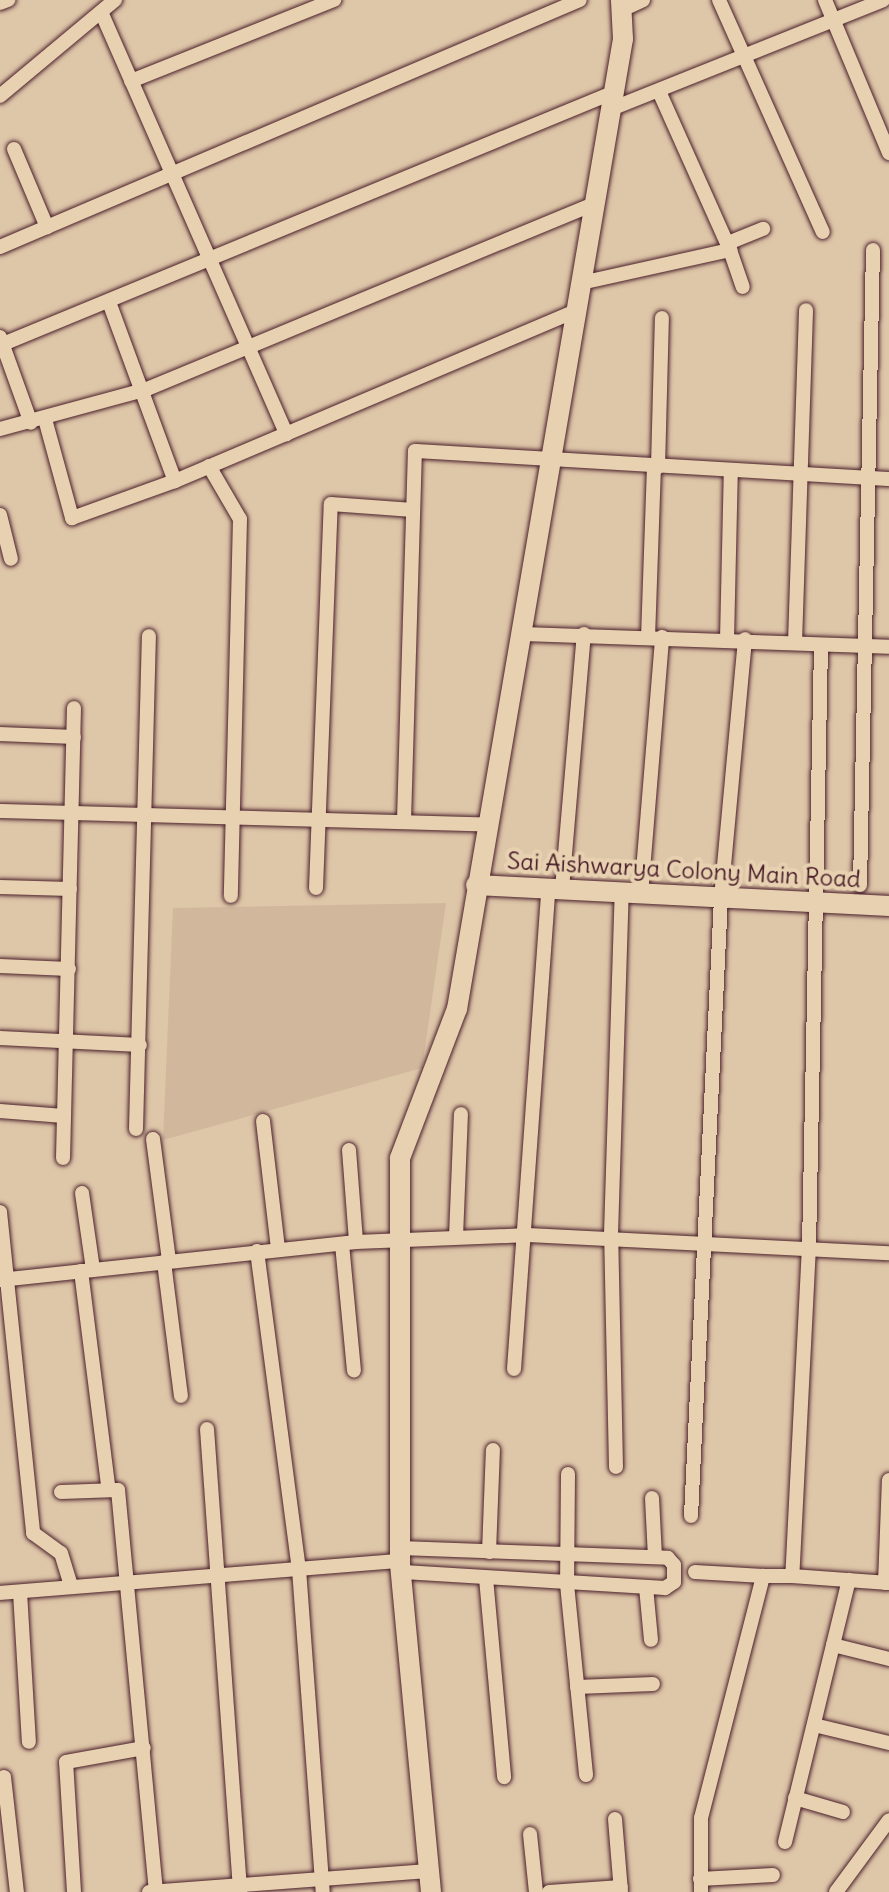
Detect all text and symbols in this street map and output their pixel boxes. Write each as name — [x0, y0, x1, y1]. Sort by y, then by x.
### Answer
street label: Sai Aishwarya Colony Main Road — [506, 846, 862, 894]

